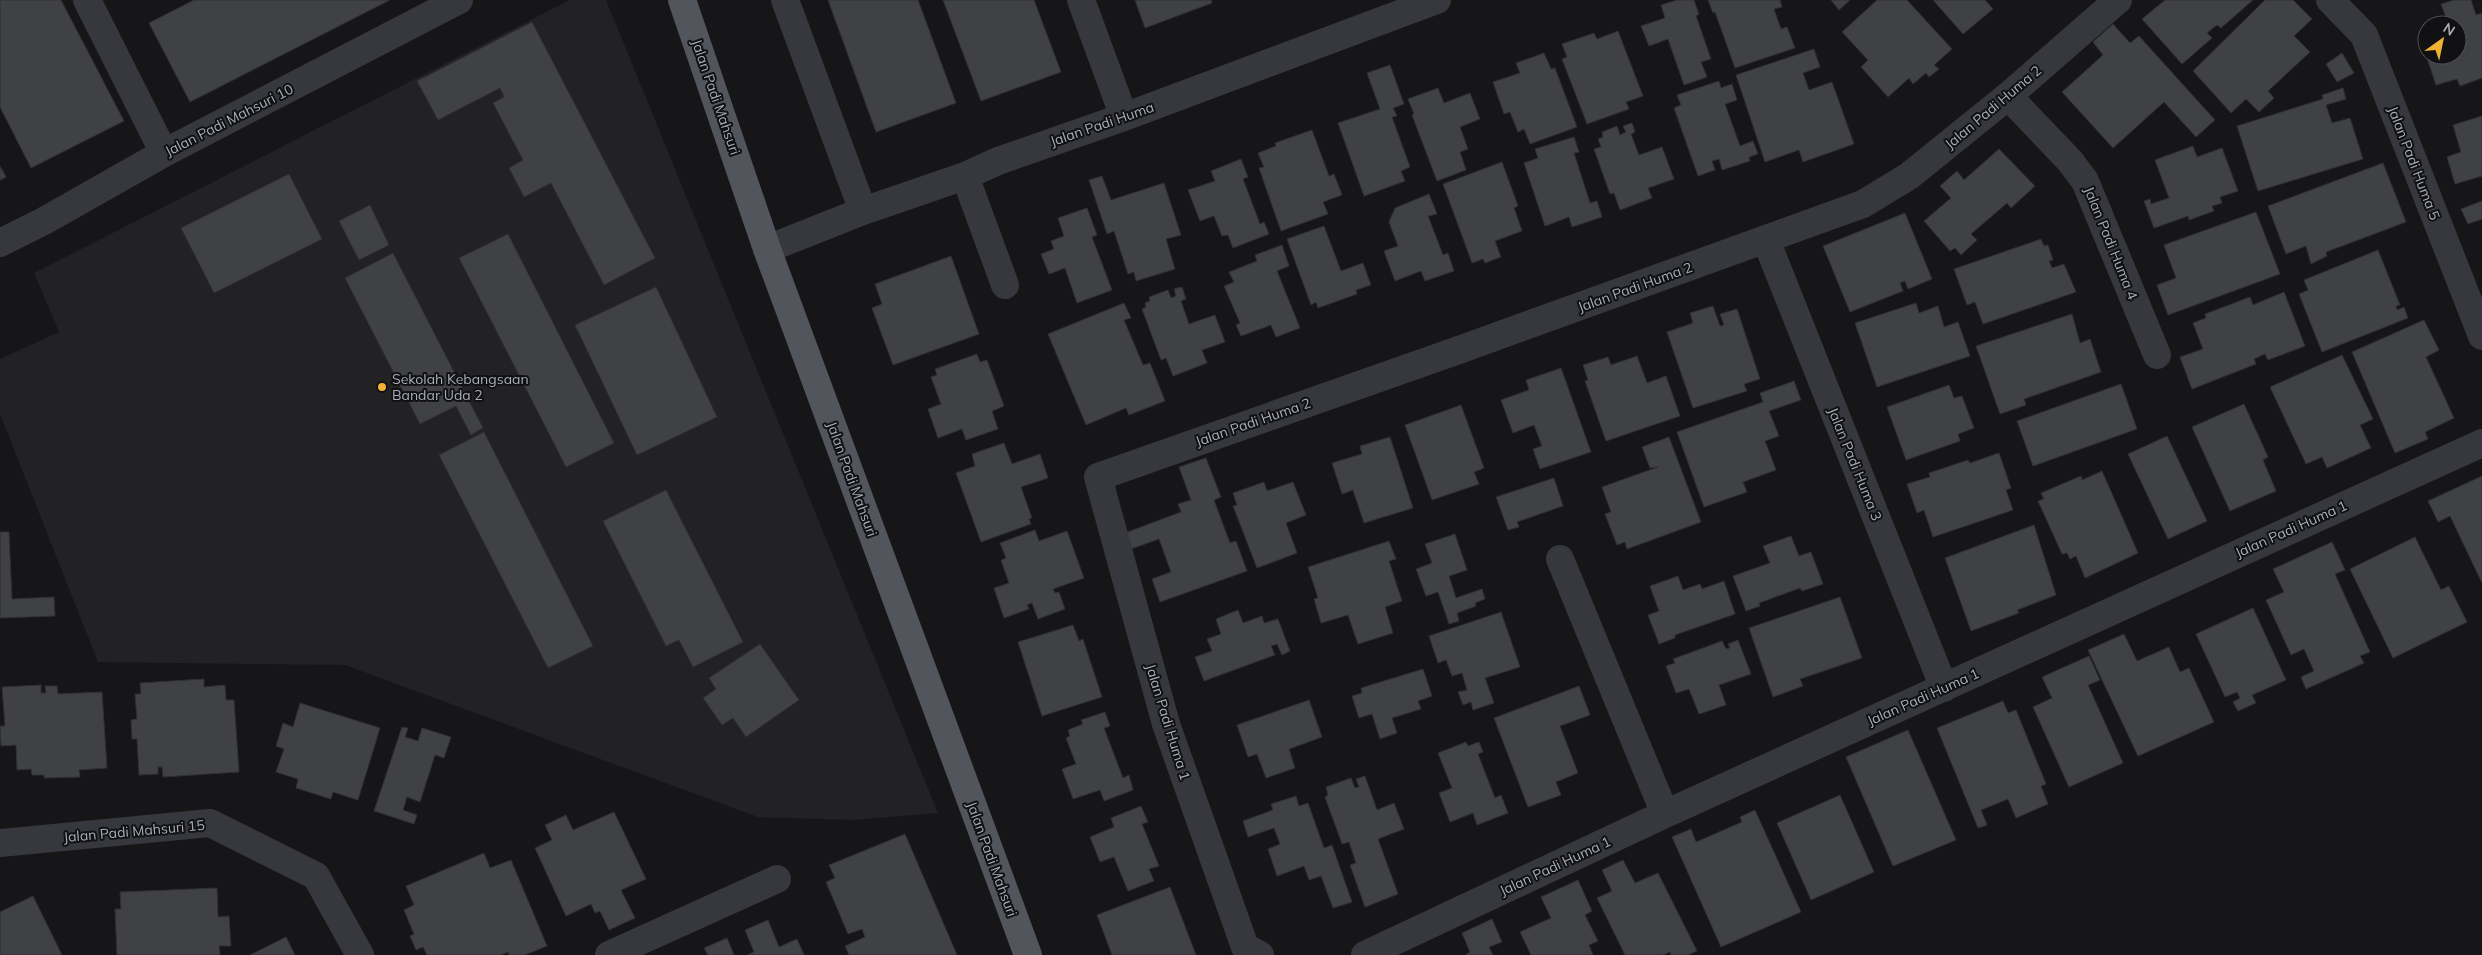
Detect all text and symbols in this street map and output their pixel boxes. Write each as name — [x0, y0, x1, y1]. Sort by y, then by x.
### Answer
north arrow — [2417, 15, 2467, 65]
text: N — [2440, 19, 2458, 40]
street label: Jalan Padi Mahsuri — [688, 37, 744, 157]
street label: Jalan Padi Huma 2 — [1941, 61, 2045, 153]
street label: Jalan Padi Mahsuri 10 — [162, 80, 296, 160]
street label: Jalan Padi Huma — [1048, 98, 1156, 150]
street label: Jalan Padi Huma 5 — [2384, 103, 2444, 223]
street label: Jalan Padi Huma 4 — [2080, 184, 2142, 303]
street label: Jalan Padi Huma 2 — [1575, 258, 1695, 316]
place label: Sekolah Kebangsaan Bandar Uda 2 — [392, 370, 529, 404]
marker: Sekolah Kebangsaan Bandar Uda 2 — [376, 381, 388, 393]
street label: Jalan Padi Huma 2 — [1193, 394, 1313, 450]
street label: Jalan Padi Huma 3 — [1824, 405, 1886, 523]
street label: Jalan Padi Mahsuri — [823, 419, 881, 539]
street label: Jalan Padi Huma 1 — [2232, 496, 2350, 562]
street label: Jalan Padi Huma 1 — [1142, 662, 1194, 782]
street label: Jalan Padi Huma 1 — [1864, 664, 1982, 730]
street label: Jalan Padi Mahsuri — [963, 799, 1021, 919]
street label: Jalan Padi Mahsuri 15 — [63, 816, 205, 846]
street label: Jalan Padi Huma 1 — [1496, 832, 1614, 900]

